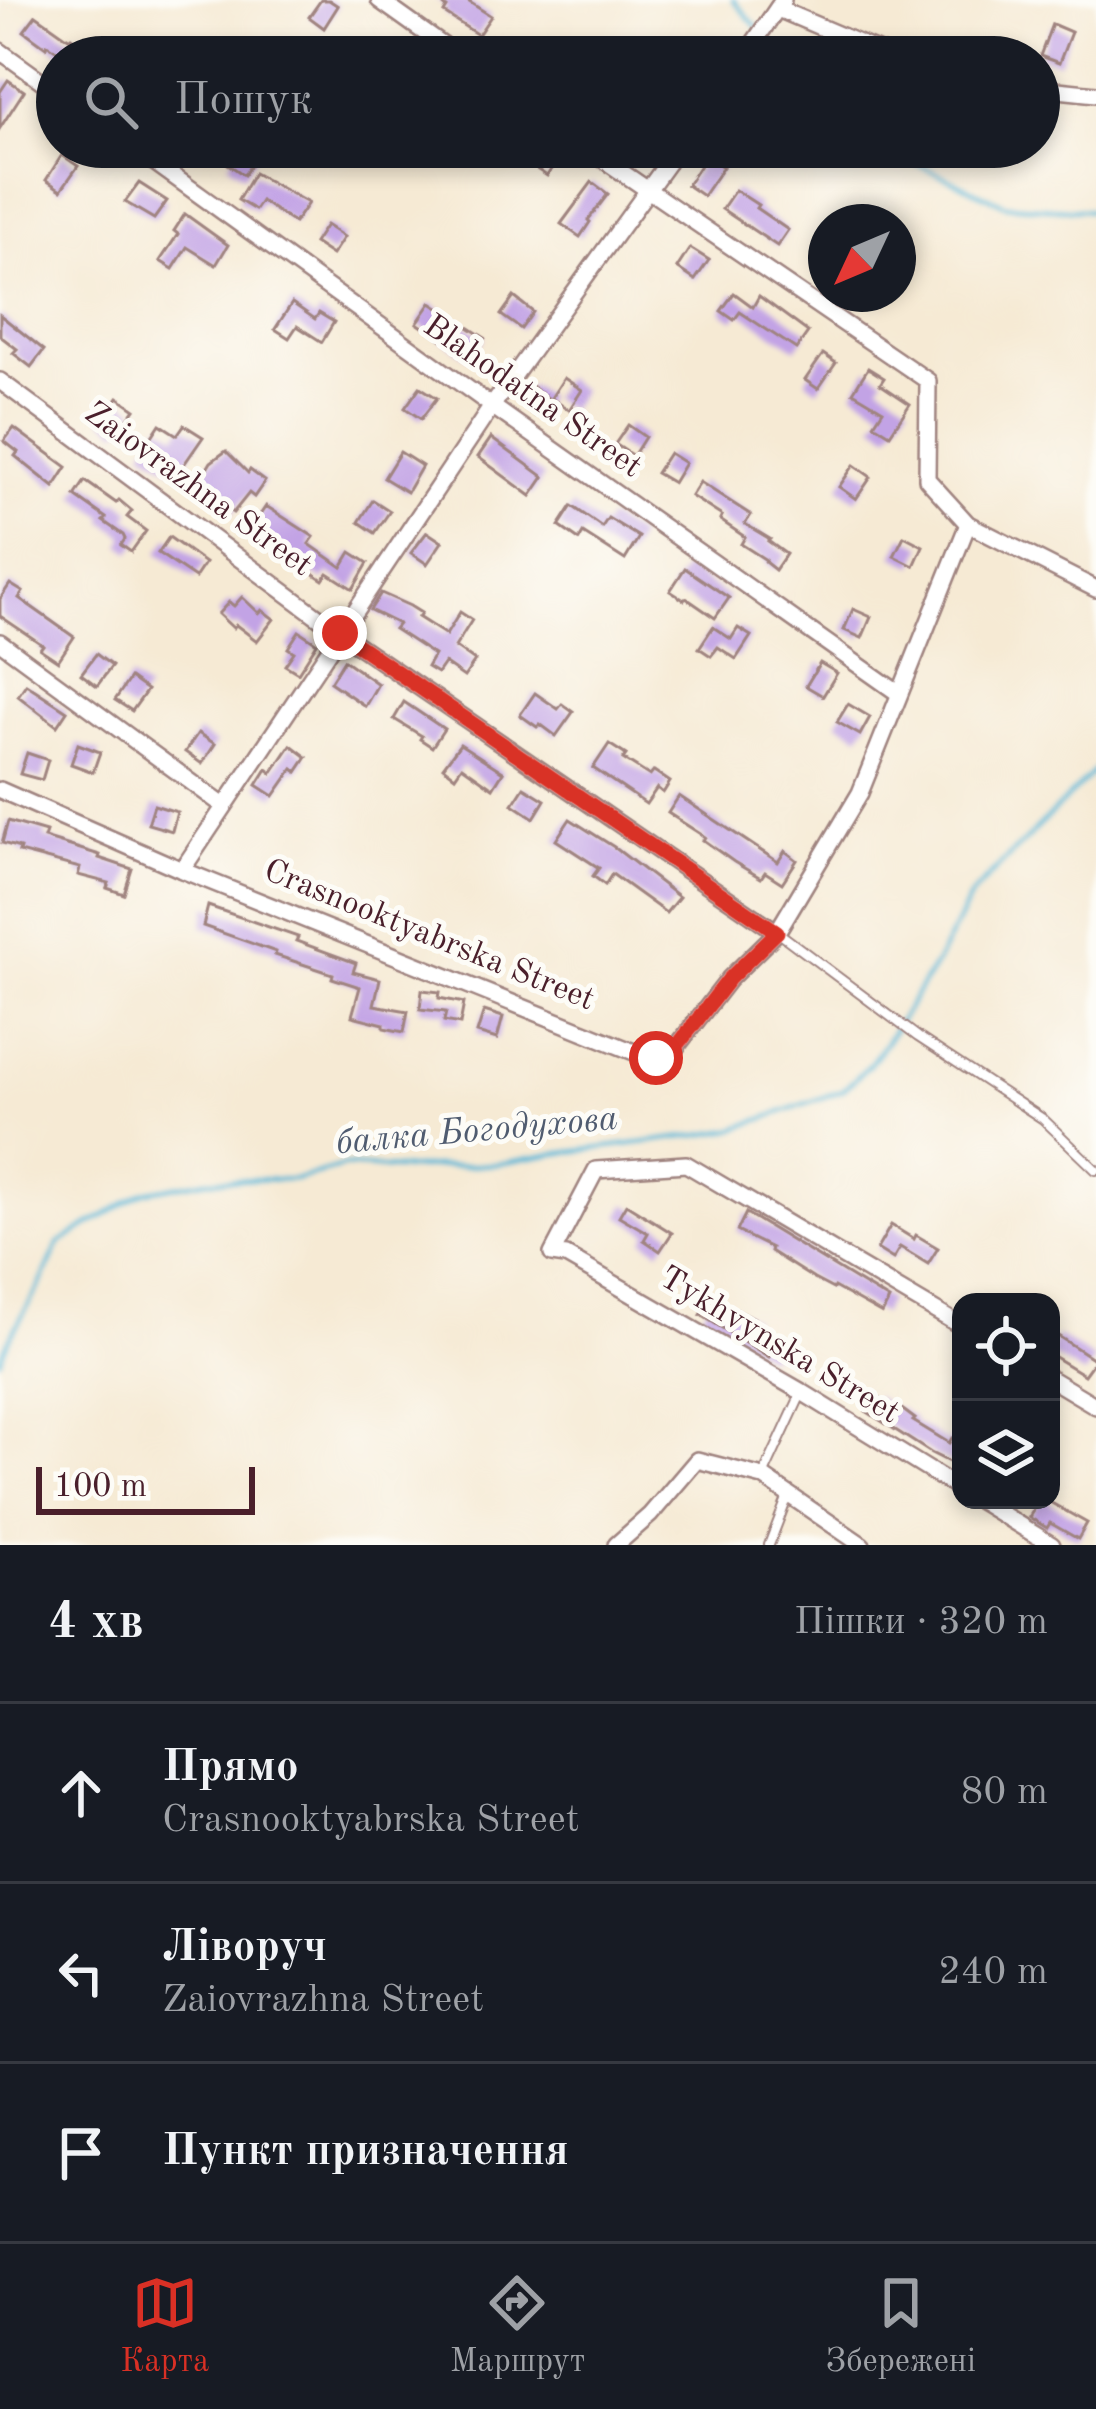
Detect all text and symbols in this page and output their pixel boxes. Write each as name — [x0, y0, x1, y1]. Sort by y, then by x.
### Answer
search box — [36, 36, 1060, 168]
icon: search — [78, 69, 144, 135]
text: Пошук — [174, 79, 313, 124]
north arrow — [808, 204, 916, 312]
street label: Blahodatna Street — [417, 309, 647, 485]
street label: Zaiovrazhna Street — [78, 397, 318, 583]
route end — [313, 606, 367, 660]
street label: Crasnooktyabrska Street — [259, 855, 599, 1017]
route start — [629, 1031, 683, 1085]
water label: балка Богодухова — [334, 1102, 620, 1162]
street label: Tykhvynska Street — [653, 1261, 905, 1431]
map controls — [952, 1293, 1060, 1509]
button: locate — [952, 1293, 1060, 1401]
button: layers — [952, 1401, 1060, 1509]
scale bar — [36, 1461, 255, 1514]
text: 100 m — [54, 1471, 147, 1504]
text: 4 хв — [48, 1598, 144, 1649]
text: Пішки · 320 m — [794, 1603, 1048, 1642]
text: Прямо — [162, 1746, 299, 1791]
icon: ahead — [48, 1760, 114, 1826]
text: 80 m — [961, 1773, 1048, 1812]
text: Crasnooktyabrska Street — [162, 1801, 579, 1840]
text: Ліворуч — [162, 1926, 327, 1971]
icon: left — [48, 1940, 114, 2006]
text: 240 m — [938, 1953, 1048, 1992]
text: Zaiovrazhna Street — [162, 1981, 484, 2020]
icon: arrive — [48, 2120, 114, 2186]
text: Пункт призначення — [162, 2130, 569, 2175]
tab: Карта — [120, 2270, 209, 2383]
tab: Маршрут — [450, 2270, 585, 2383]
tab: Збережені — [826, 2270, 976, 2383]

